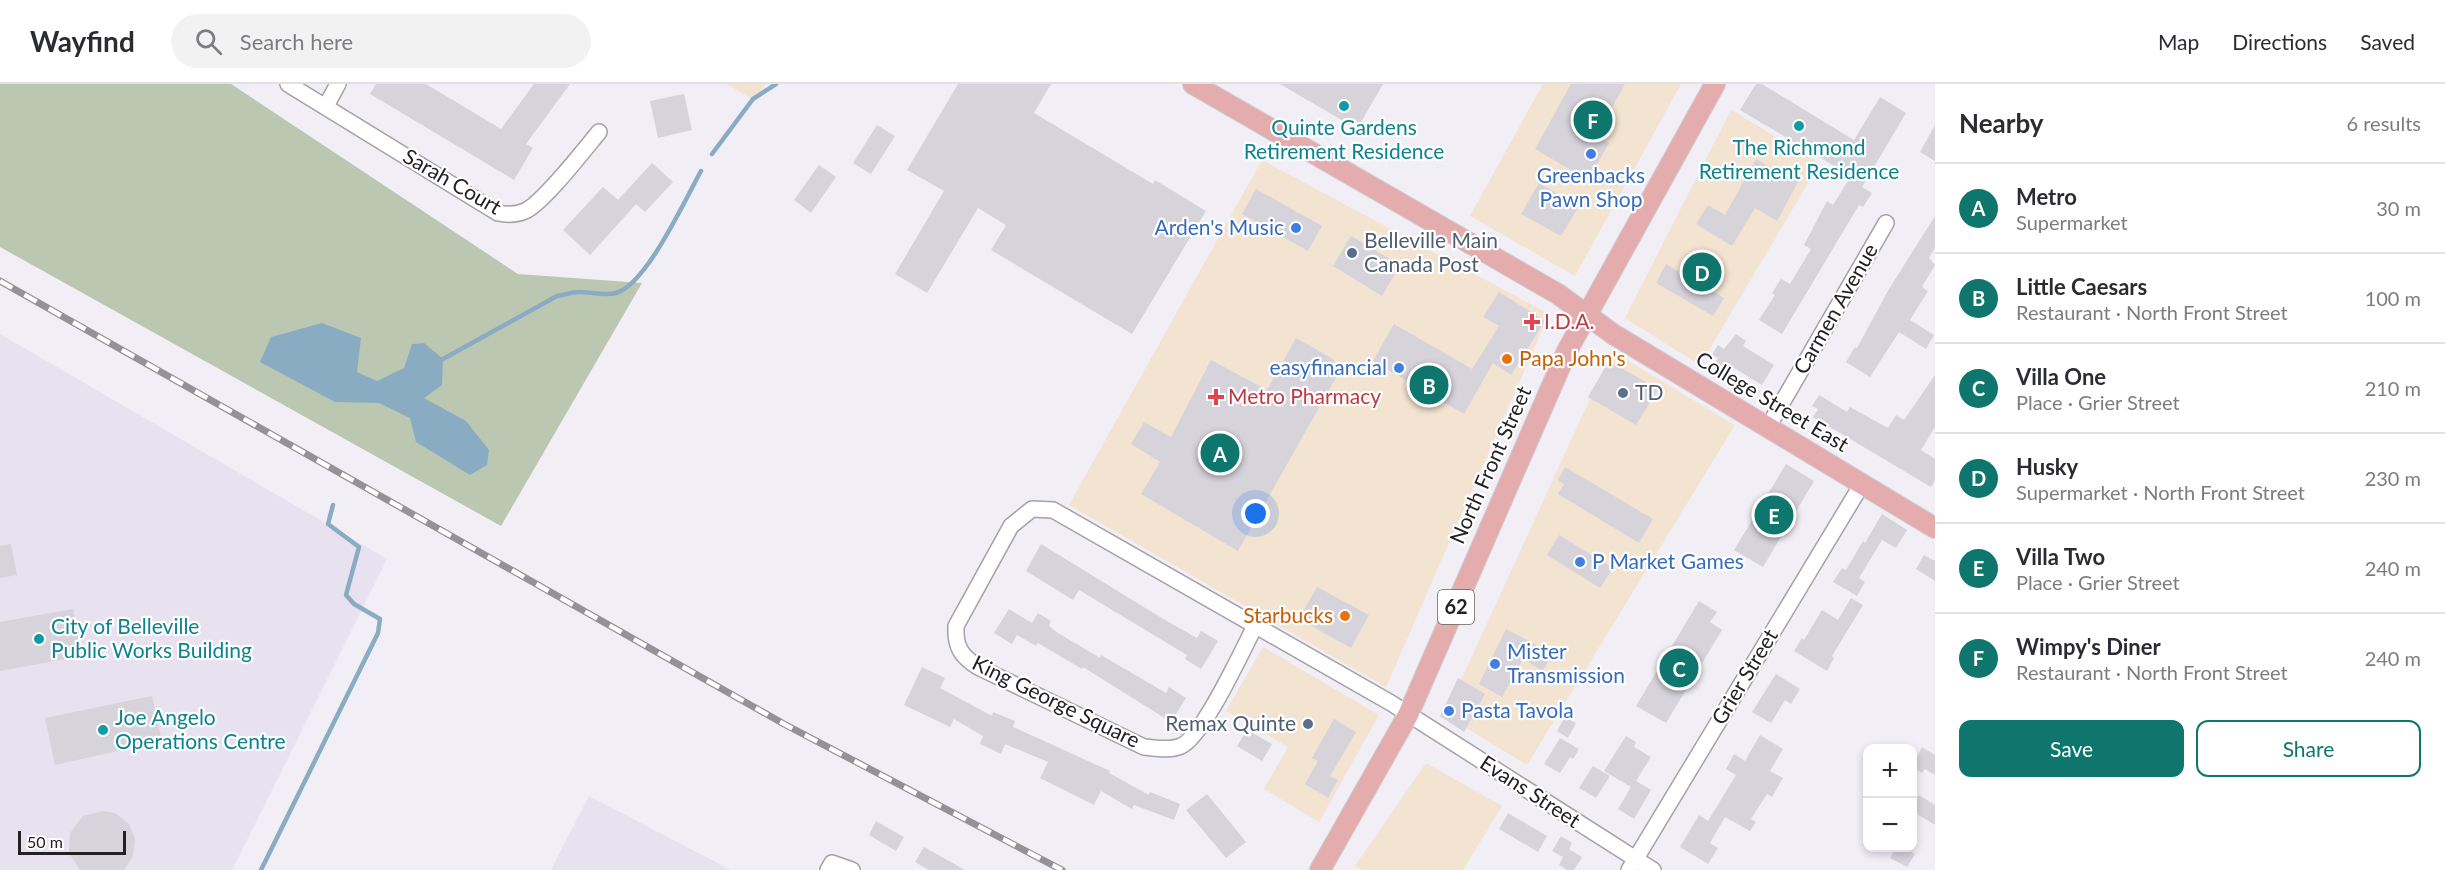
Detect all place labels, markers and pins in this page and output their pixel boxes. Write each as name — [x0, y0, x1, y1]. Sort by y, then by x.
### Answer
pin: F — [1574, 98, 1612, 142]
marker: Quinte Gardens Retirement Residence — [1337, 99, 1351, 113]
place label: Quinte Gardens Retirement Residence — [1244, 114, 1444, 163]
marker: The Richmond Retirement Residence — [1792, 119, 1806, 133]
place label: The Richmond Retirement Residence — [1699, 134, 1899, 183]
marker: Greenbacks Pawn Shop — [1584, 147, 1598, 161]
place label: Greenbacks Pawn Shop — [1537, 162, 1645, 211]
place label: Arden's Music — [1154, 214, 1284, 239]
marker: Arden's Music — [1289, 221, 1303, 235]
place label: Belleville Main Canada Post — [1364, 227, 1498, 276]
marker: Belleville Main Canada Post — [1345, 246, 1359, 260]
pin: D — [1682, 250, 1722, 294]
place label: I.D.A. — [1544, 308, 1594, 333]
marker: I.D.A. — [1525, 315, 1539, 329]
place label: Papa John's — [1519, 345, 1626, 370]
marker: Papa John's — [1500, 352, 1514, 366]
place label: easyfinancial — [1269, 354, 1387, 379]
marker: easyfinancial — [1392, 361, 1406, 375]
pin: B — [1410, 362, 1448, 408]
place label: TD — [1635, 379, 1663, 404]
place label: Metro Pharmacy — [1228, 383, 1381, 408]
marker: TD — [1616, 386, 1630, 400]
marker: Metro Pharmacy — [1209, 390, 1223, 404]
pin: A — [1200, 430, 1240, 476]
pin: E — [1754, 492, 1794, 538]
place label: P Market Games — [1592, 548, 1744, 573]
marker: P Market Games — [1573, 555, 1587, 569]
place label: Starbucks — [1243, 602, 1333, 627]
marker: Starbucks — [1338, 609, 1352, 623]
place label: City of Belleville Public Works Building — [51, 613, 252, 662]
marker: City of Belleville Public Works Building — [32, 632, 46, 646]
place label: Mister Transmission — [1507, 638, 1625, 687]
pin: C — [1660, 646, 1698, 690]
marker: Mister Transmission — [1488, 657, 1502, 671]
place label: Pasta Tavola — [1461, 697, 1574, 722]
place label: Joe Angelo Operations Centre — [115, 704, 286, 753]
marker: Pasta Tavola — [1442, 704, 1456, 718]
place label: Remax Quinte — [1165, 710, 1296, 735]
marker: Remax Quinte — [1301, 717, 1315, 731]
marker: Joe Angelo Operations Centre — [96, 723, 110, 737]

